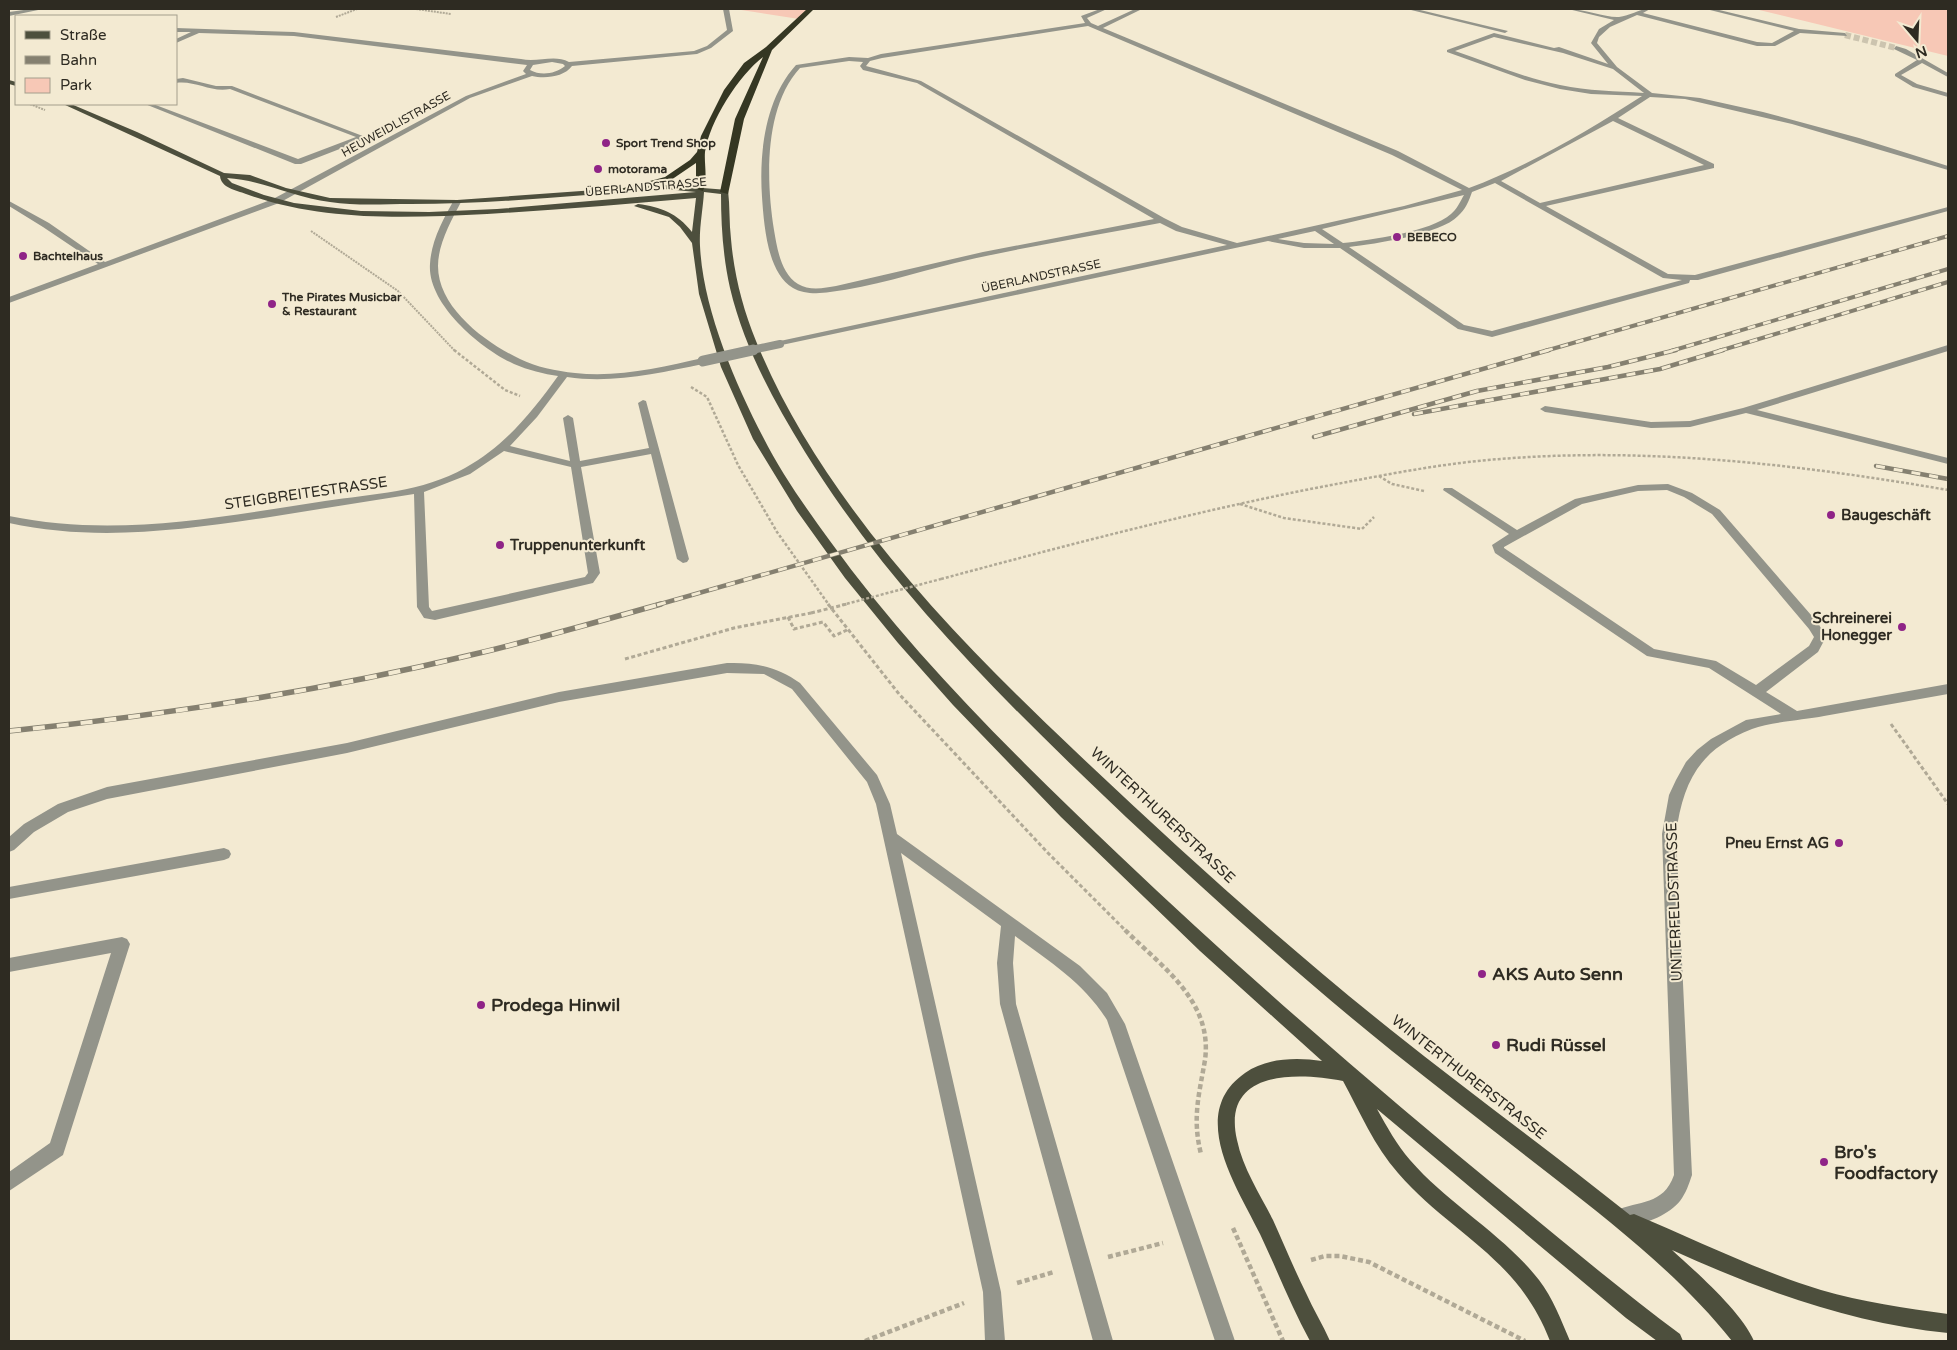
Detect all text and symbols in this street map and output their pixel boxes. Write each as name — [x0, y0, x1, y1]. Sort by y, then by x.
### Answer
legend — [15, 15, 178, 105]
north arrow — [1892, 15, 1942, 65]
text: Straße — [60, 26, 106, 44]
text: N — [1913, 42, 1929, 62]
text: Bahn — [60, 51, 97, 69]
text: Park — [60, 76, 92, 94]
street label: HEUWEIDLISTRASSE — [339, 88, 453, 160]
place label: Sport Trend Shop — [616, 136, 716, 151]
marker: Sport Trend Shop — [600, 137, 612, 149]
place label: motorama — [608, 162, 667, 176]
marker: motorama — [592, 163, 604, 175]
street label: ÜBERLANDSTRASSE — [585, 175, 708, 199]
place label: BEBECO — [1407, 230, 1457, 244]
marker: BEBECO — [1391, 231, 1403, 243]
place label: Bachtelhaus — [33, 249, 103, 263]
marker: Bachtelhaus — [17, 250, 29, 262]
street label: ÜBERLANDSTRASSE — [980, 256, 1102, 296]
place label: The Pirates Musicbar & Restaurant — [281, 290, 402, 318]
marker: The Pirates Musicbar & Restaurant — [266, 298, 278, 310]
street label: STEIGBREITESTRASSE — [223, 473, 389, 513]
place label: Baugeschäft — [1841, 506, 1931, 525]
marker: Baugeschäft — [1825, 509, 1837, 521]
place label: Truppenunterkunft — [509, 536, 645, 555]
marker: Truppenunterkunft — [494, 539, 506, 551]
place label: Schreinerei Honegger — [1813, 609, 1892, 645]
marker: Schreinerei Honegger — [1896, 621, 1908, 633]
street label: WINTERTHURERSTRASSE — [1087, 743, 1239, 887]
street label: UNTERFELDSTRASSE — [1662, 822, 1686, 982]
place label: Pneu Ernst AG — [1725, 834, 1829, 852]
marker: Pneu Ernst AG — [1833, 837, 1845, 849]
place label: AKS Auto Senn — [1492, 963, 1623, 985]
marker: AKS Auto Senn — [1476, 968, 1488, 980]
place label: Prodega Hinwil — [491, 994, 620, 1016]
marker: Prodega Hinwil — [475, 999, 487, 1011]
street label: WINTERTHURERSTRASSE — [1388, 1011, 1550, 1143]
place label: Rudi Rüssel — [1506, 1034, 1606, 1056]
marker: Rudi Rüssel — [1490, 1039, 1502, 1051]
place label: Bro's Foodfactory — [1834, 1141, 1938, 1184]
marker: Bro's Foodfactory — [1818, 1156, 1830, 1168]

